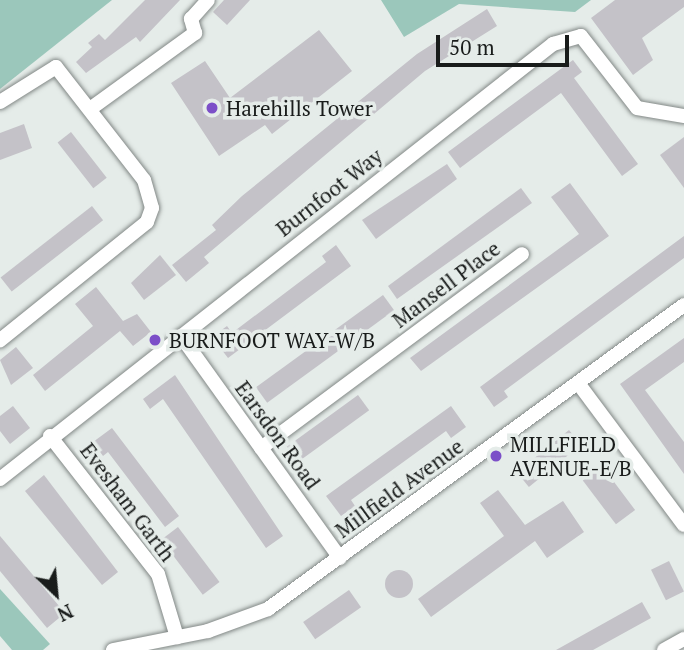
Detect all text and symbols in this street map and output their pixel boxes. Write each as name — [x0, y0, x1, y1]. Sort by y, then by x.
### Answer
scale bar — [439, 21, 572, 65]
text: 50 m — [449, 33, 495, 61]
place label: Harehills Tower — [226, 95, 373, 121]
marker: Harehills Tower — [204, 100, 220, 116]
street label: Burnfoot Way — [271, 143, 387, 241]
street label: Mansell Place — [387, 235, 505, 333]
place label: BURNFOOT WAY-W/B — [169, 327, 375, 353]
marker: BURNFOOT WAY-W/B — [147, 332, 163, 348]
street label: Earsdon Road — [230, 376, 326, 494]
place label: MILLFIELD AVENUE-E/B — [510, 431, 632, 481]
street label: Millfield Avenue — [330, 433, 468, 543]
street label: Evesham Garth — [75, 438, 181, 566]
marker: MILLFIELD AVENUE-E/B — [488, 448, 504, 464]
north arrow — [21, 559, 91, 629]
text: N — [53, 599, 77, 628]

